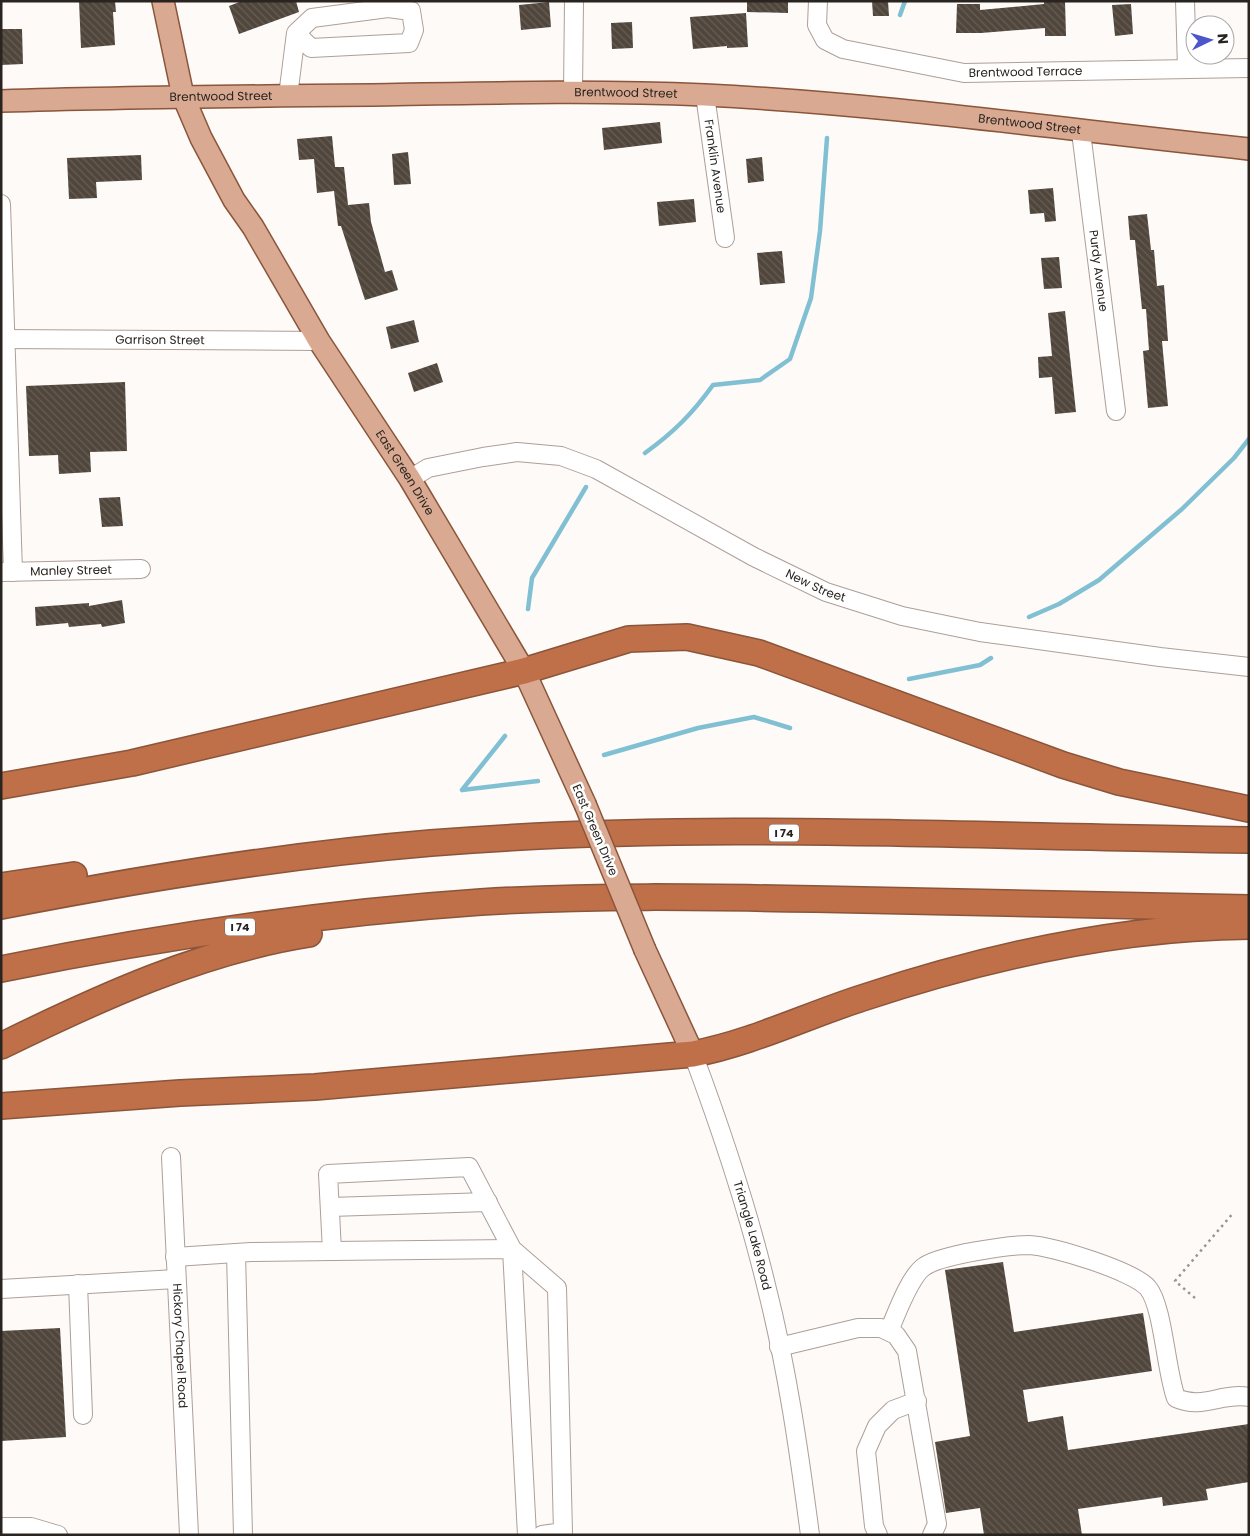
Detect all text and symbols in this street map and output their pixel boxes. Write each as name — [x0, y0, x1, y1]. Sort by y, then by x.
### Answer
north arrow — [1185, 15, 1235, 65]
text: N — [1213, 33, 1233, 45]
street label: Brentwood Terrace — [968, 62, 1082, 81]
street label: Brentwood Street — [574, 83, 678, 102]
street label: Brentwood Street — [169, 87, 272, 105]
street label: Brentwood Street — [977, 109, 1082, 138]
street label: Franklin Avenue — [701, 118, 730, 214]
street label: Purdy Avenue — [1085, 229, 1112, 313]
street label: Garrison Street — [115, 331, 205, 348]
street label: East Green Drive — [372, 426, 439, 518]
street label: Manley Street — [30, 561, 112, 579]
street label: New Street — [783, 565, 848, 606]
street label: East Green Drive — [569, 781, 622, 878]
road number: I 74 — [769, 824, 799, 841]
road number: I 74 — [225, 919, 255, 936]
street label: Triangle Lake Road — [729, 1178, 776, 1292]
street label: Hickory Chapel Road — [169, 1283, 192, 1409]

